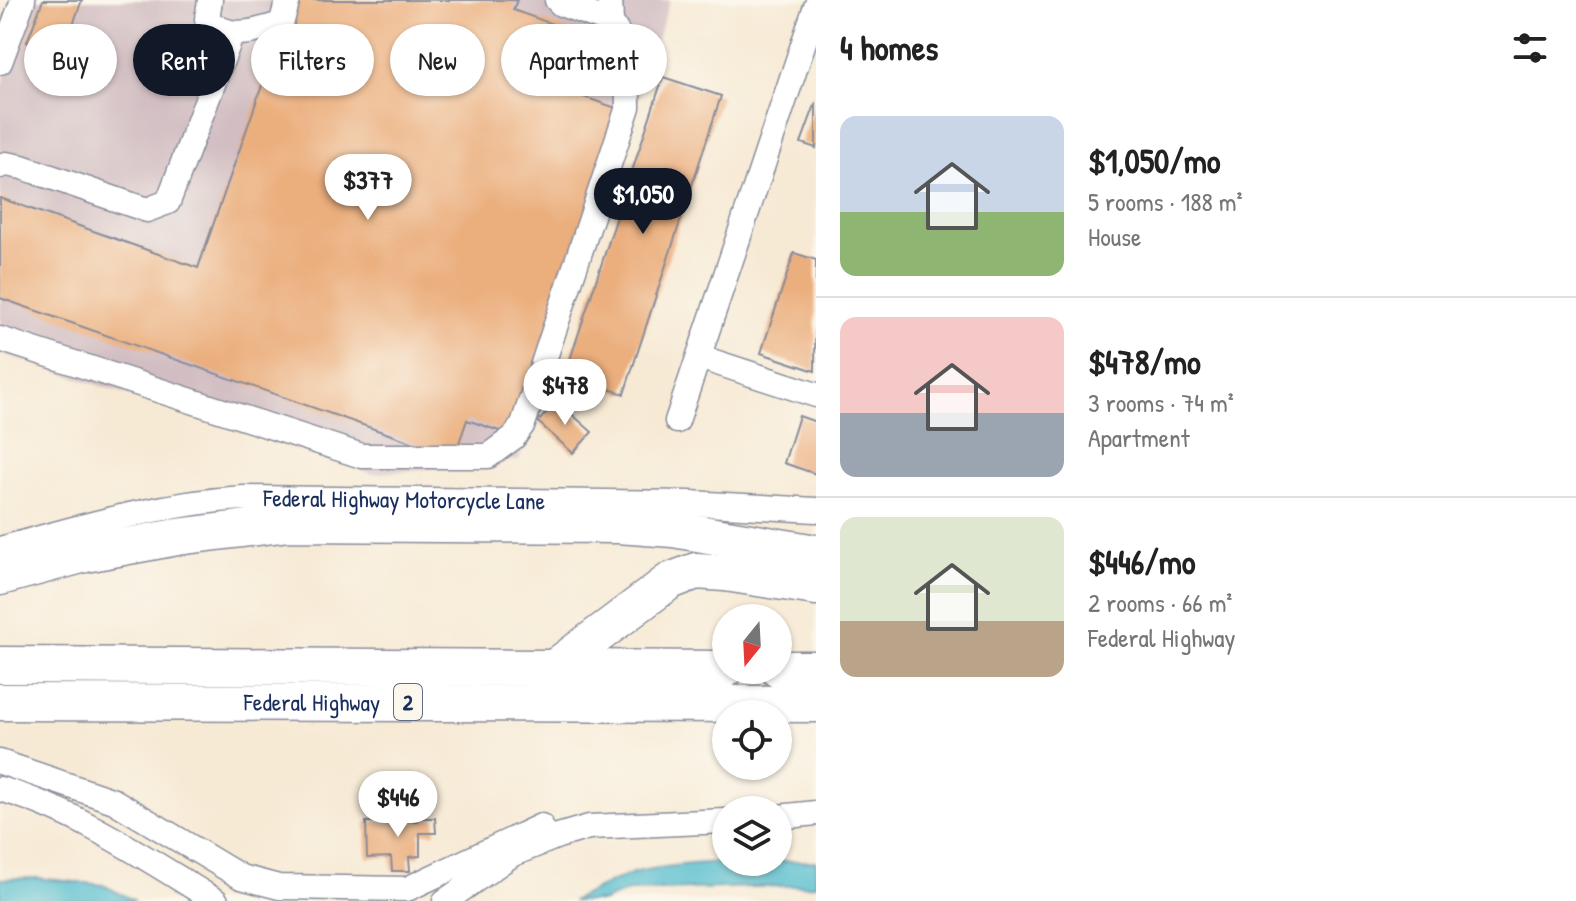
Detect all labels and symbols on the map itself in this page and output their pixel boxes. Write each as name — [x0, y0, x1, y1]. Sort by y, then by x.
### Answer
pin: $377 — [321, 154, 415, 222]
pin: $1,050 — [578, 168, 708, 236]
pin: $478 — [518, 359, 612, 427]
street label: Federal Highway Motorcycle Lane — [262, 481, 546, 516]
north arrow — [712, 604, 792, 684]
road number: 2 — [394, 684, 422, 720]
street label: Federal Highway — [243, 686, 380, 718]
pin: $446 — [351, 771, 445, 839]

